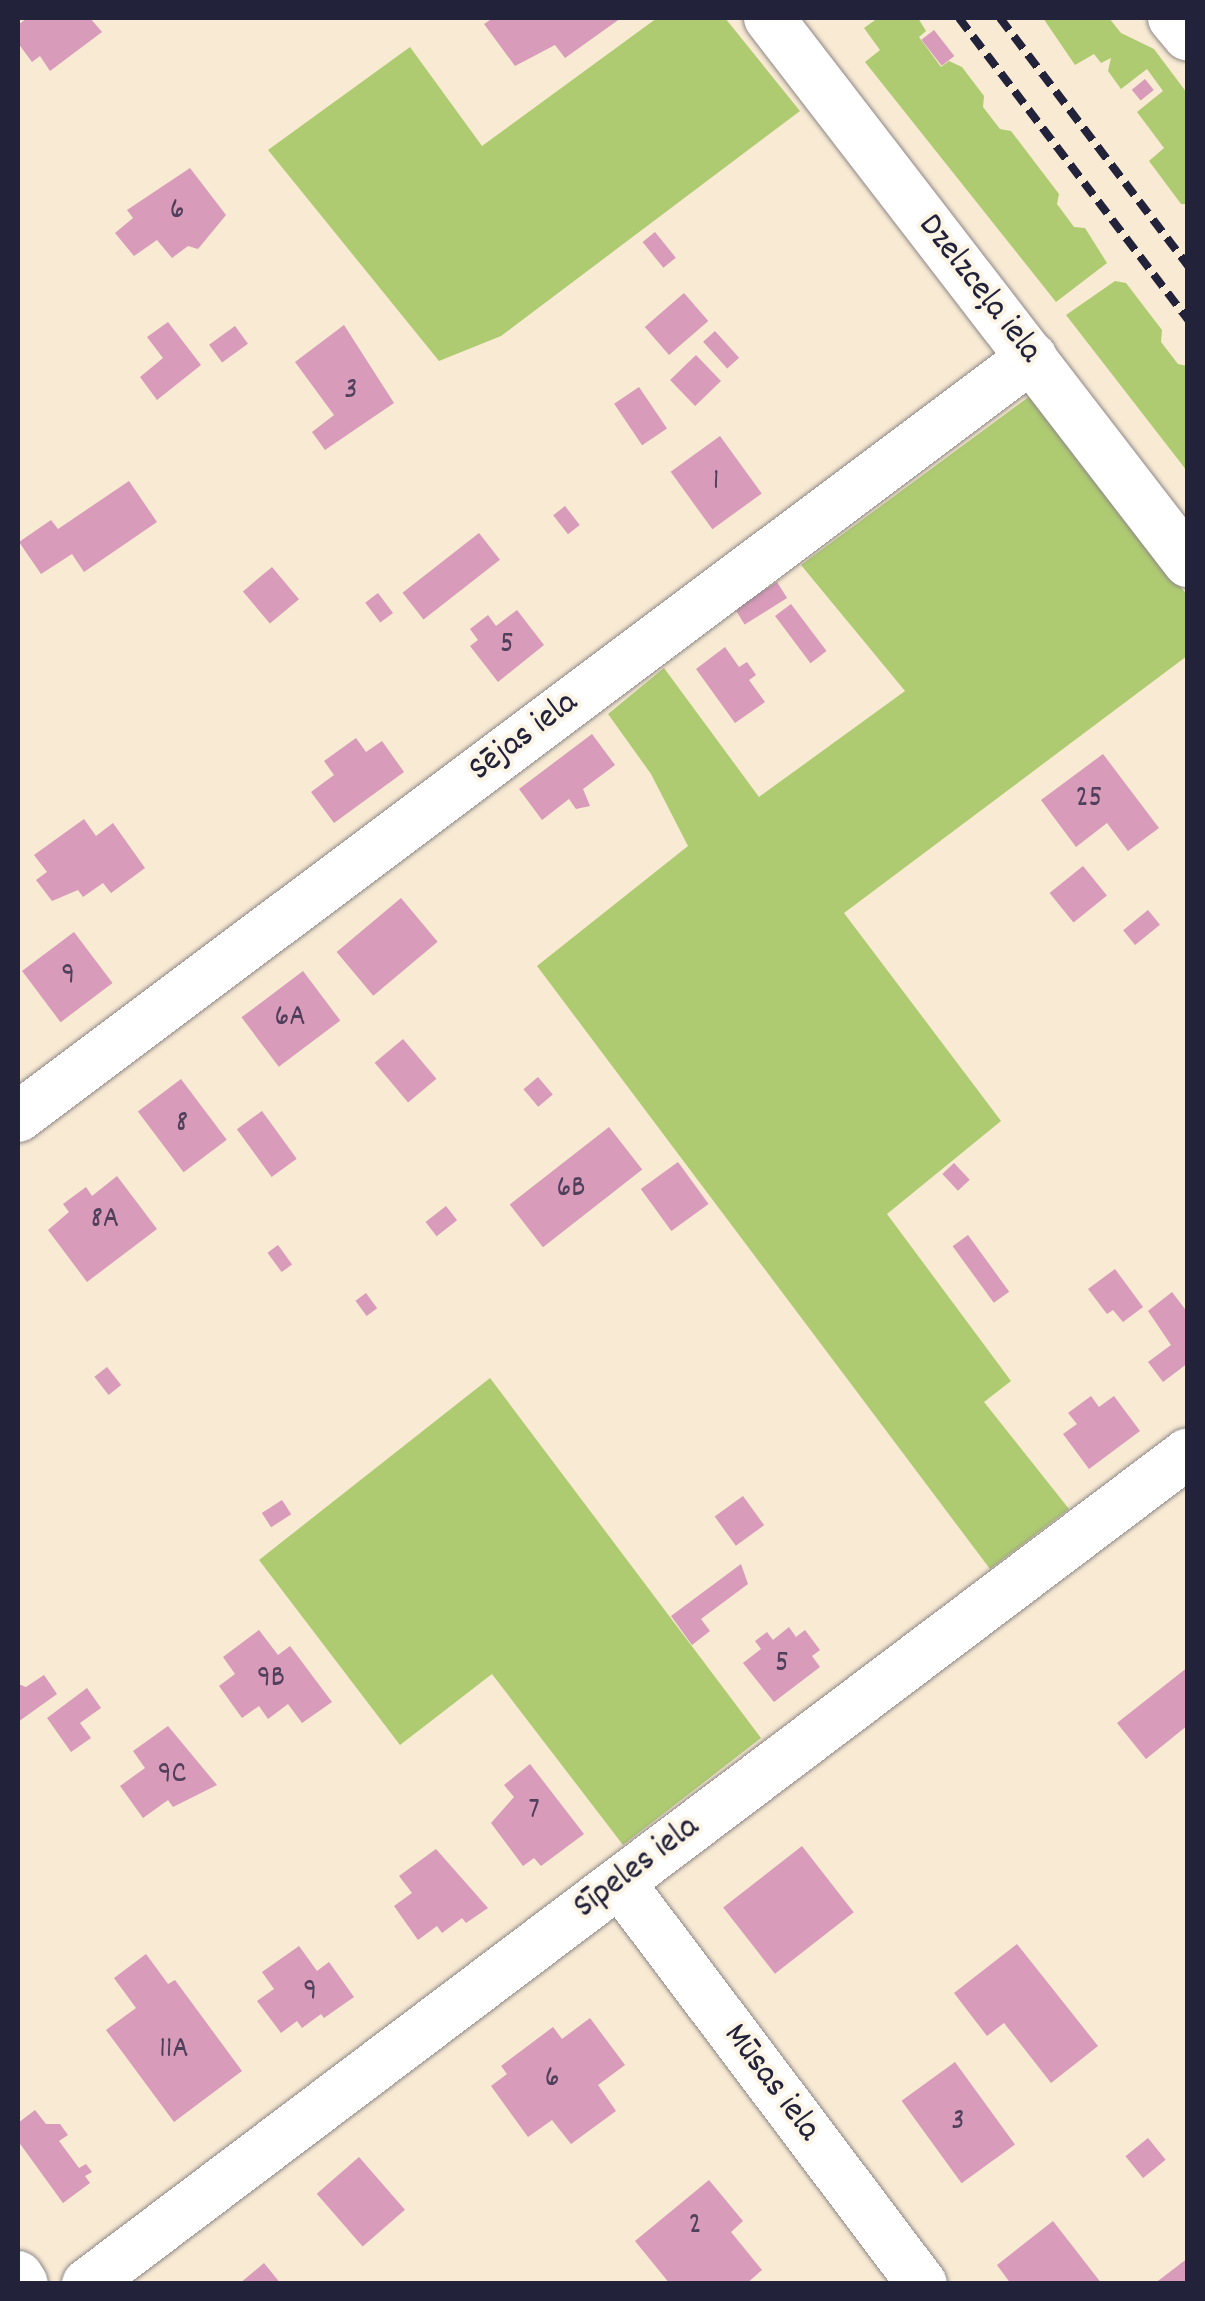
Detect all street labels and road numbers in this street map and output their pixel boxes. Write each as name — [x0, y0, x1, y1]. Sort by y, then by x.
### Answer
street label: Dzelzceļa iela — [908, 206, 1050, 372]
street label: Sējas iela — [461, 682, 587, 792]
street label: Sīpeles iela — [566, 1807, 708, 1929]
street label: Mūsas iela — [713, 2016, 829, 2150]

